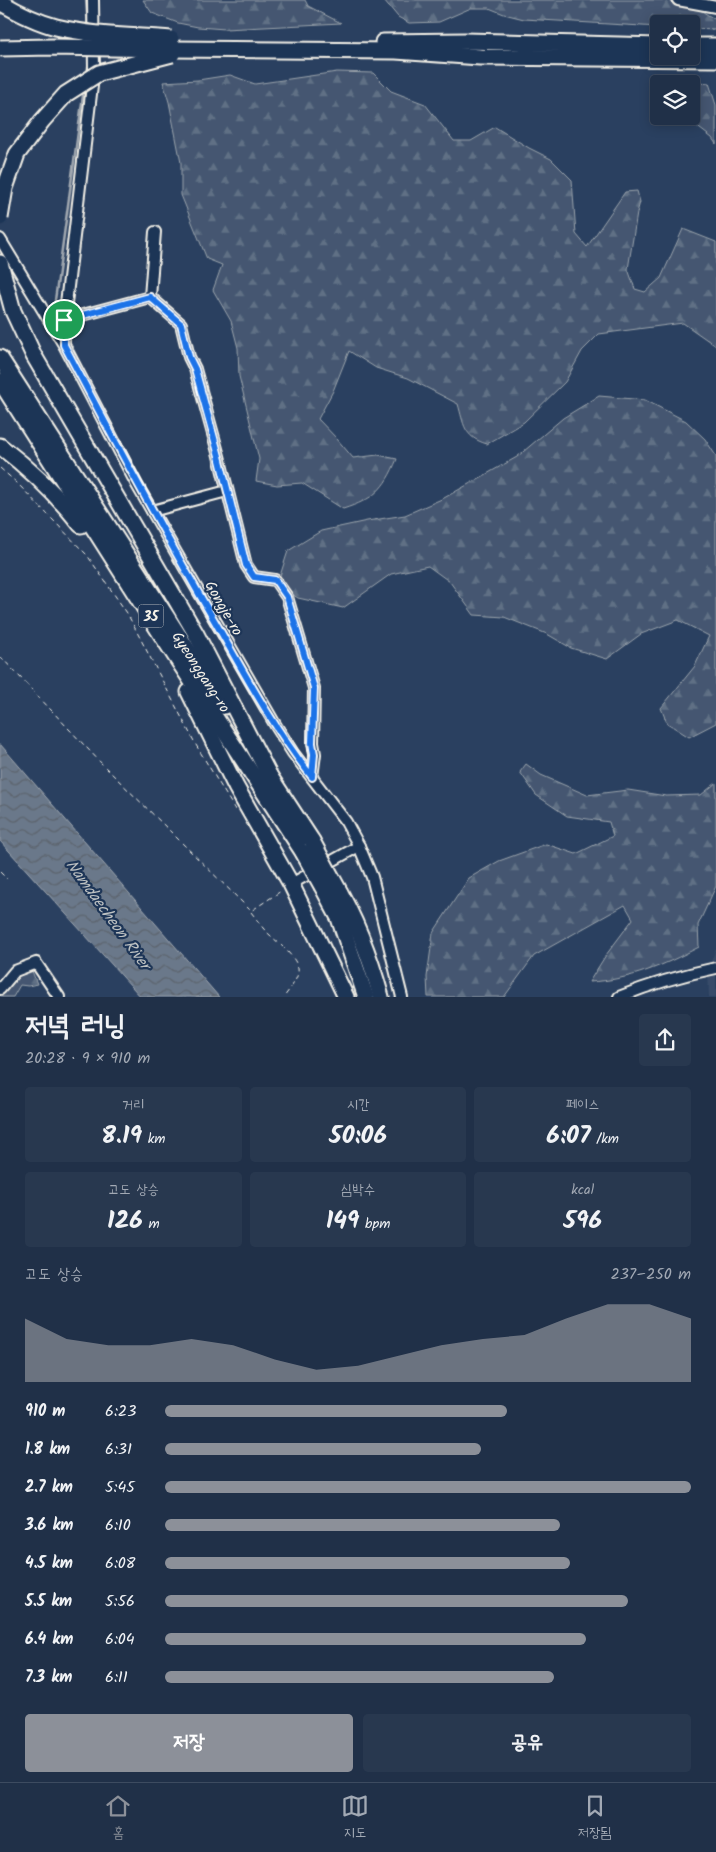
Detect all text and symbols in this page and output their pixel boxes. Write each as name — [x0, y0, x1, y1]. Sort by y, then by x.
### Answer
map controls — [650, 15, 700, 125]
button: locate — [650, 15, 700, 65]
button: layers — [650, 75, 700, 125]
pin — [43, 299, 85, 341]
icon: arrive — [50, 306, 78, 334]
street label: Gongje-ro — [198, 576, 249, 641]
road number: 35 — [138, 604, 164, 628]
street label: Gyeonggang-ro — [165, 627, 236, 718]
water label: Namdaecheon River — [59, 854, 159, 978]
text: 저녁 러닝 — [25, 1004, 126, 1049]
button: share — [639, 1014, 691, 1066]
text: 20:28 · 9 × 910 m — [25, 1046, 150, 1071]
text: 거리 — [122, 1094, 145, 1116]
text: 시간 — [347, 1094, 369, 1116]
text: 페이스 — [566, 1094, 600, 1116]
text: 8.19 — [101, 1116, 142, 1156]
text: 50:06 — [329, 1116, 387, 1156]
text: 6:07 — [546, 1116, 591, 1156]
text: km — [142, 1128, 165, 1150]
text: /km — [591, 1128, 619, 1150]
text: 고도 상승 — [108, 1179, 159, 1201]
text: 심박수 — [341, 1179, 375, 1201]
text: kcal — [571, 1179, 594, 1201]
text: 126 — [107, 1201, 143, 1241]
text: 149 — [326, 1201, 360, 1241]
text: 596 — [563, 1201, 602, 1241]
text: m — [143, 1213, 160, 1235]
text: bpm — [360, 1213, 390, 1235]
text: 고도 상승 — [25, 1262, 83, 1287]
text: 237–250 m — [610, 1262, 691, 1287]
text: 910 m — [25, 1399, 65, 1424]
text: 6:23 — [105, 1399, 136, 1424]
text: 1.8 km — [25, 1437, 70, 1462]
text: 6:31 — [105, 1437, 132, 1462]
text: 2.7 km — [25, 1475, 73, 1500]
text: 5:45 — [105, 1475, 135, 1500]
text: 3.6 km — [25, 1513, 73, 1538]
text: 6:10 — [105, 1513, 131, 1538]
text: 4.5 km — [25, 1551, 73, 1576]
text: 6:08 — [105, 1551, 135, 1576]
text: 5.5 km — [25, 1589, 72, 1614]
text: 5:56 — [105, 1589, 135, 1614]
text: 6.4 km — [25, 1627, 73, 1652]
text: 6:04 — [105, 1627, 135, 1652]
text: 7.3 km — [25, 1665, 72, 1690]
text: 6:11 — [105, 1665, 128, 1690]
button: 저장 — [25, 1714, 353, 1772]
button: 공유 — [363, 1714, 691, 1772]
tab: 홈 — [104, 1792, 132, 1844]
tab: 지도 — [341, 1792, 369, 1844]
tab: 저장됨 — [578, 1792, 612, 1844]

